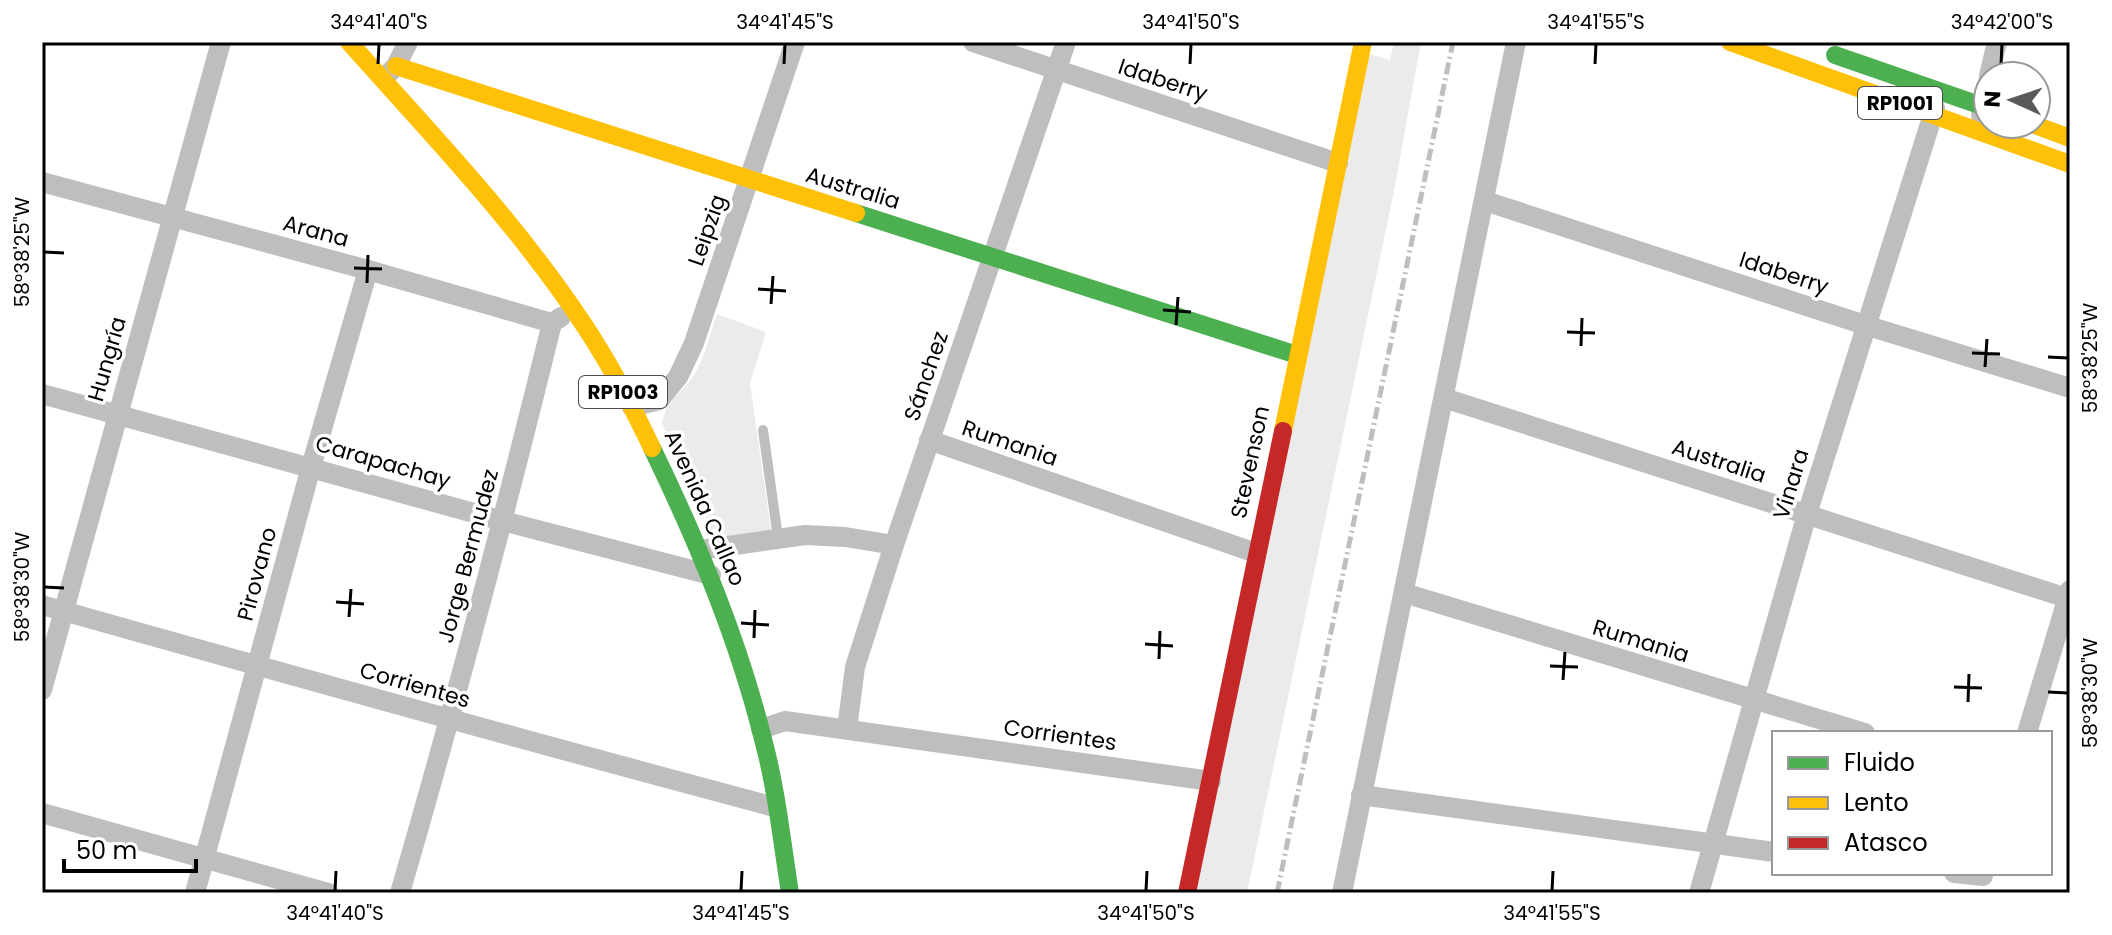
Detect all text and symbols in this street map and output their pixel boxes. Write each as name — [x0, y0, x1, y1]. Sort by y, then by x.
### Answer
text: 34°41'40"S — [330, 8, 428, 36]
text: 34°41'45"S — [736, 8, 834, 36]
text: 34°41'50"S — [1142, 8, 1240, 36]
text: 34°41'55"S — [1547, 8, 1645, 36]
text: 34°42'00"S — [1951, 8, 2053, 36]
street label: Idaberry — [1114, 51, 1212, 109]
north arrow — [1972, 60, 2052, 140]
road number: RP1001 — [1858, 87, 1942, 119]
text: N — [1977, 90, 2008, 108]
street label: Australia — [802, 159, 904, 217]
street label: Leipzig — [680, 190, 734, 270]
text: 58°38'25"W — [8, 196, 36, 307]
street label: Arana — [280, 207, 352, 255]
street label: Idaberry — [1735, 244, 1833, 302]
text: 58°38'25"W — [2076, 302, 2104, 413]
street label: Hungría — [80, 313, 134, 405]
street label: Sánchez — [896, 327, 956, 425]
road number: RP1003 — [579, 376, 667, 408]
street label: Stevenson — [1223, 403, 1277, 521]
street label: Rumania — [958, 412, 1062, 474]
street label: Avenida Callao — [657, 425, 753, 591]
street label: Carapachay — [312, 428, 455, 496]
street label: Australia — [1668, 431, 1770, 491]
street label: Vinara — [1766, 445, 1816, 523]
street label: Jorge Bermudez — [430, 466, 506, 646]
street label: Pirovano — [230, 524, 284, 624]
text: 58°38'30"W — [8, 531, 36, 642]
street label: Rumania — [1589, 612, 1693, 670]
text: 58°38'30"W — [2076, 637, 2104, 748]
street label: Corrientes — [356, 654, 474, 716]
street label: Corrientes — [1002, 712, 1118, 758]
legend — [1772, 731, 2052, 875]
text: Fluido — [1844, 746, 1915, 779]
text: Lento — [1844, 786, 1909, 819]
scale bar — [64, 823, 196, 873]
text: Atasco — [1844, 826, 1928, 859]
text: 50 m — [76, 834, 137, 867]
text: 34°41'40"S — [286, 899, 384, 927]
text: 34°41'45"S — [692, 899, 790, 927]
text: 34°41'50"S — [1097, 899, 1195, 927]
text: 34°41'55"S — [1503, 899, 1601, 927]

